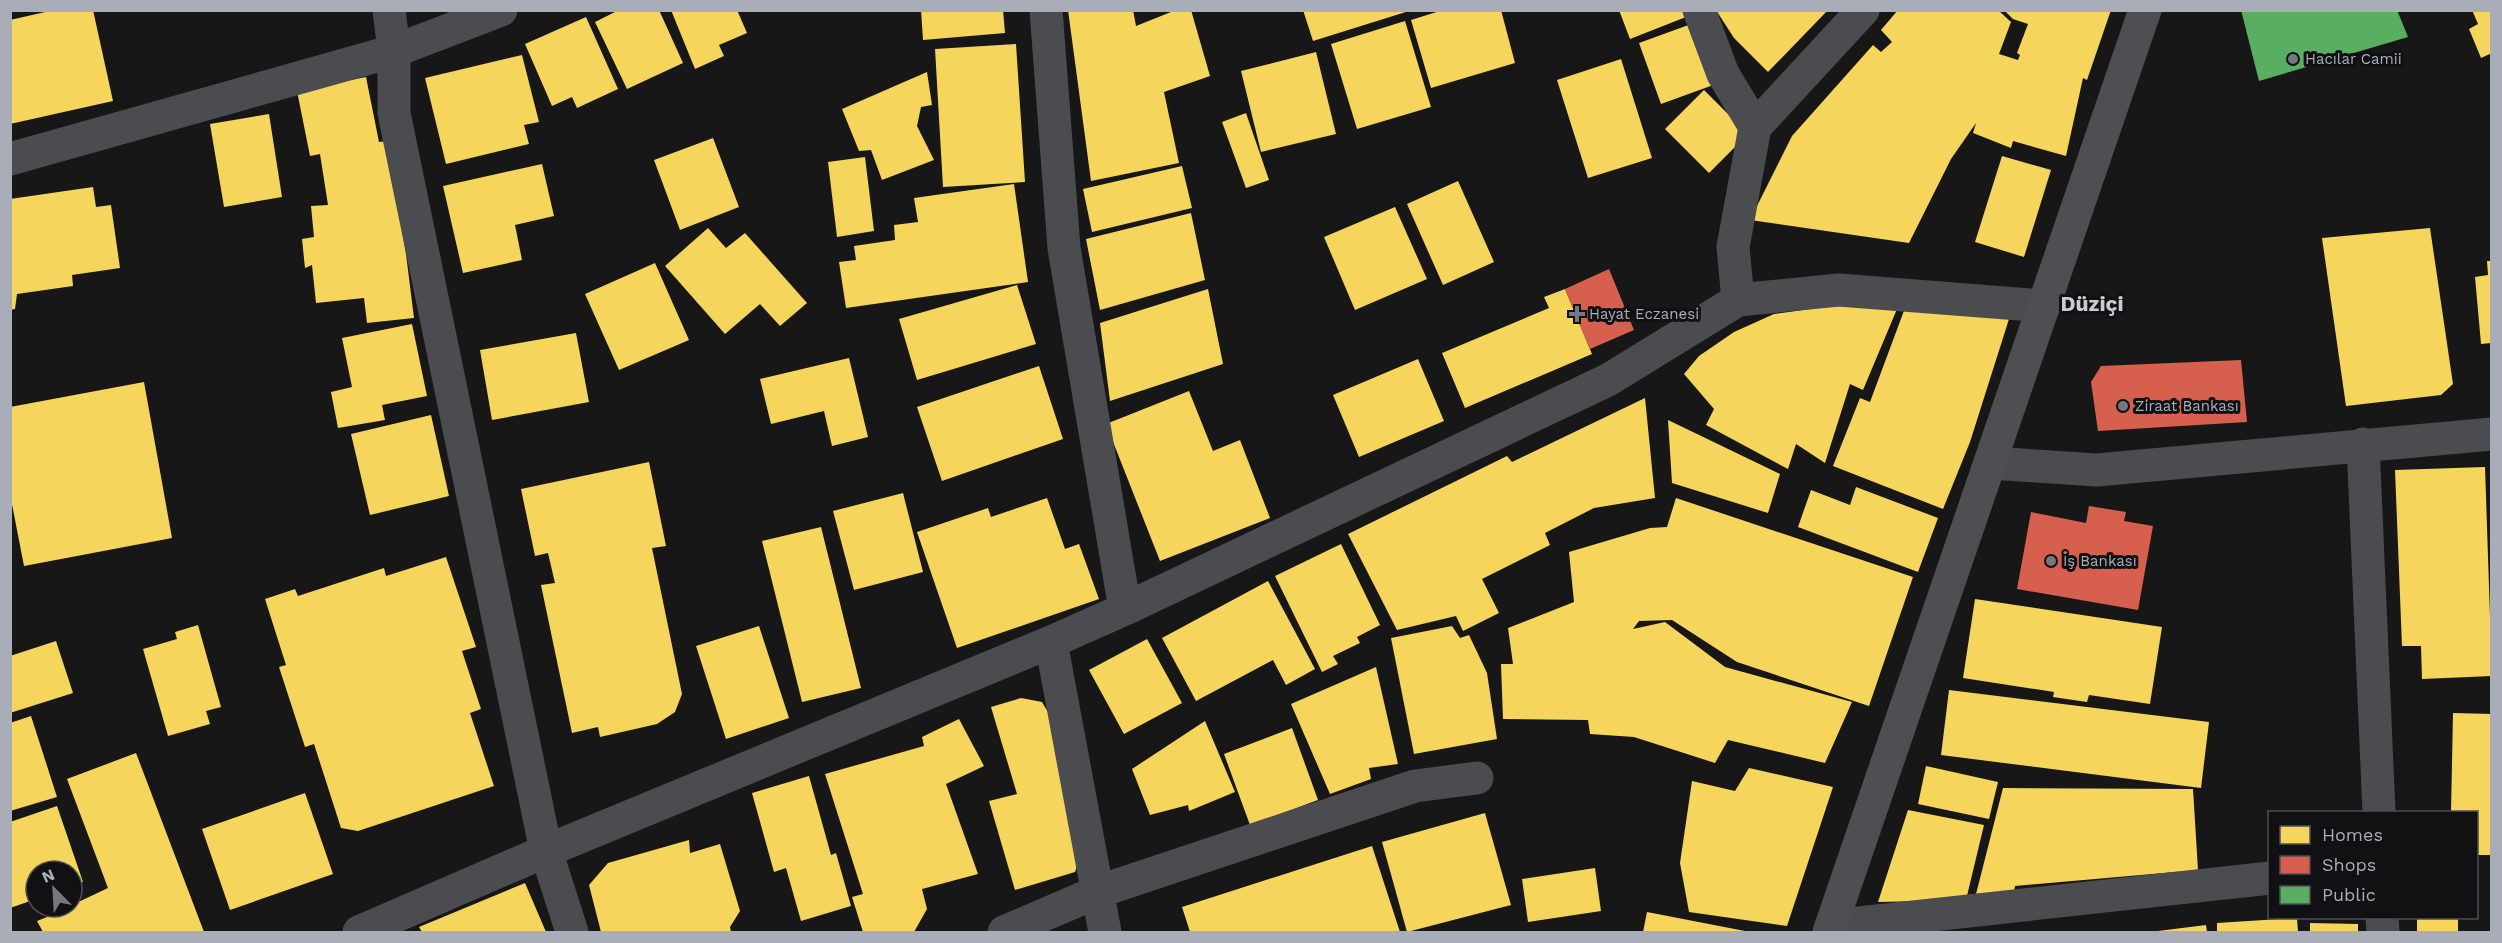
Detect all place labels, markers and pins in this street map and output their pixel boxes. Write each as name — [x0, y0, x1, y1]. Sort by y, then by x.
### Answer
place label: Hacılar Camii — [2305, 50, 2402, 68]
marker: Hacılar Camii — [2286, 52, 2300, 66]
place label: Hayat Eczanesi — [1589, 305, 1699, 323]
marker: Hayat Eczanesi — [1570, 307, 1584, 321]
place label: Ziraat Bankası — [2135, 397, 2239, 415]
marker: Ziraat Bankası — [2116, 399, 2130, 413]
place label: İş Bankası — [2063, 552, 2137, 570]
marker: İş Bankası — [2044, 554, 2058, 568]

